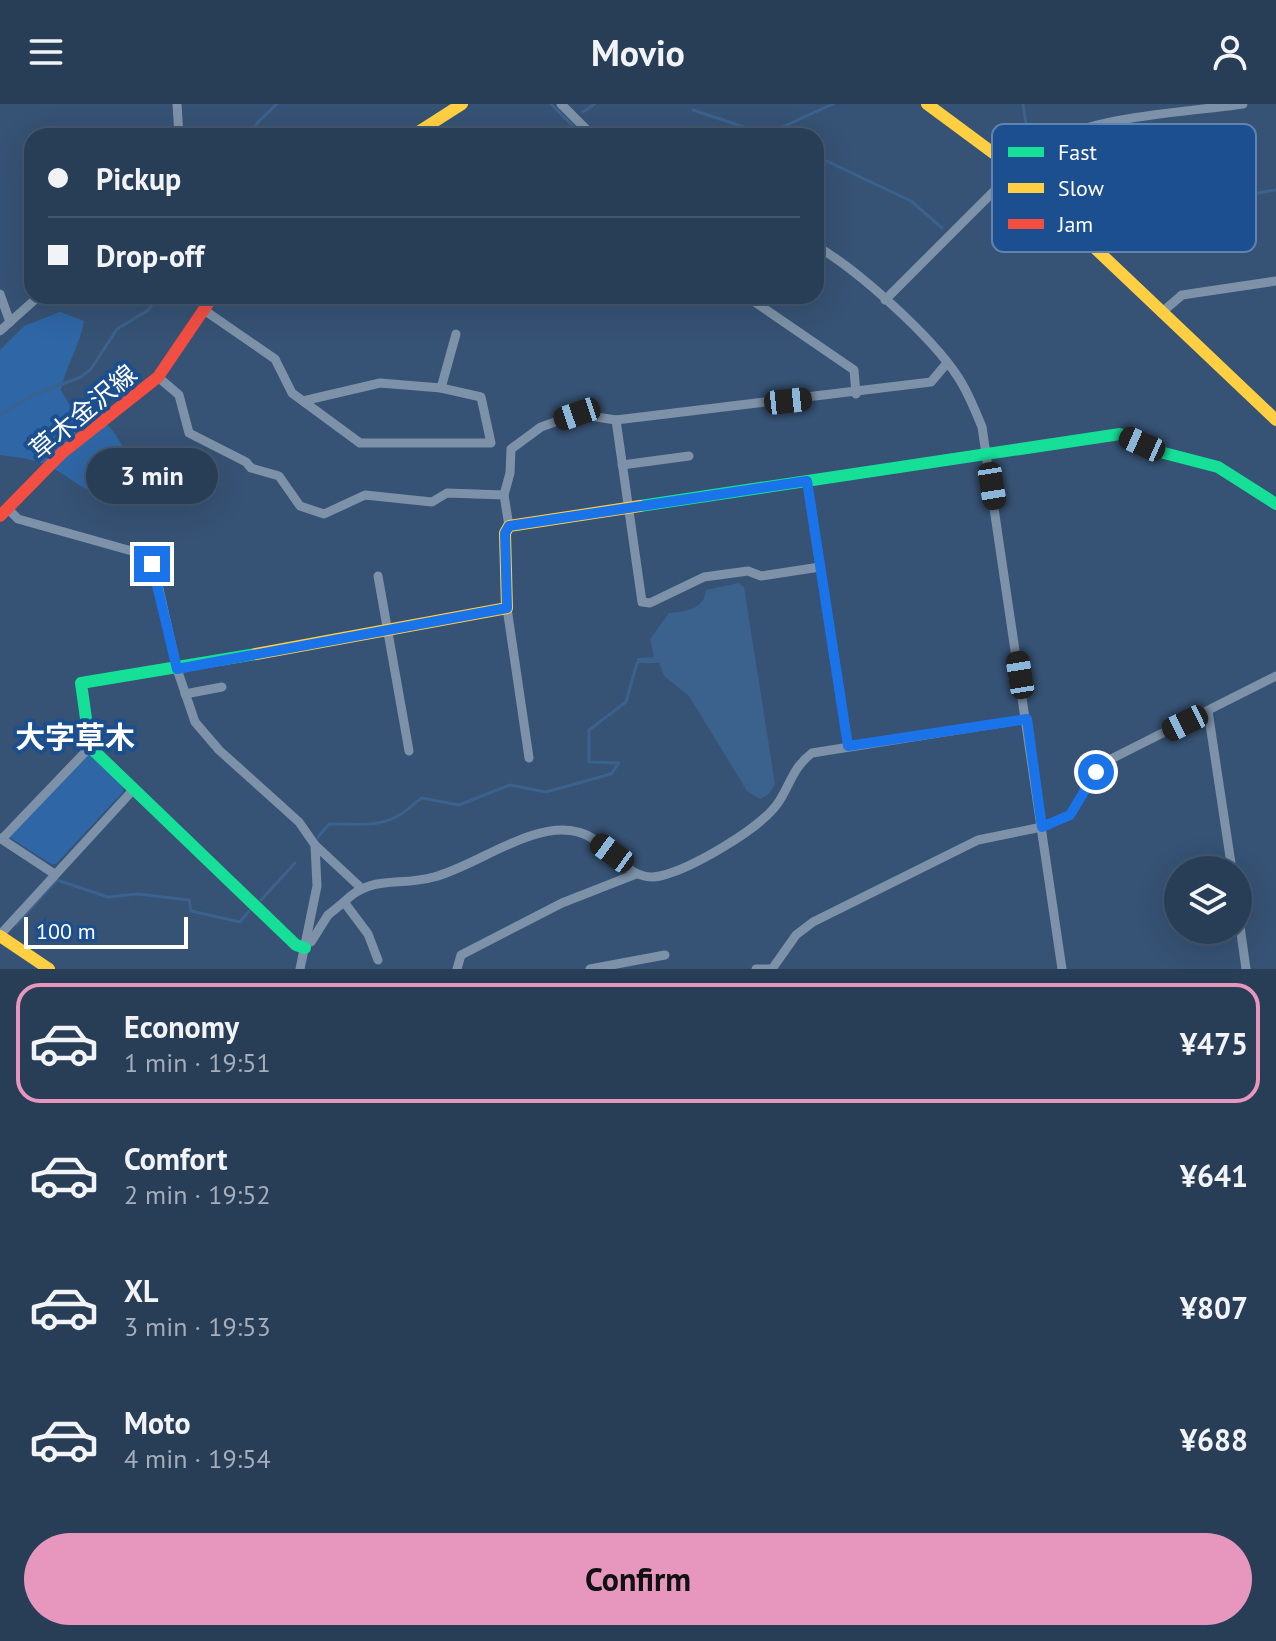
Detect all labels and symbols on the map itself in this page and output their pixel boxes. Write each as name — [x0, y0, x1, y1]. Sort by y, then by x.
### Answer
legend — [992, 124, 1256, 252]
text: Fast — [1058, 138, 1098, 166]
text: Slow — [1058, 174, 1104, 202]
text: Jam — [1057, 210, 1093, 238]
street label: 草木金沢線 — [22, 357, 143, 466]
car — [763, 387, 813, 415]
car — [550, 395, 604, 433]
car — [1115, 423, 1169, 465]
callout: 3 min — [86, 448, 218, 504]
car — [976, 460, 1008, 512]
route end — [134, 546, 170, 582]
car — [1004, 649, 1036, 701]
car — [1158, 702, 1212, 744]
district label: 大字草木 — [15, 717, 135, 756]
route start — [1078, 754, 1114, 790]
car — [586, 829, 638, 877]
scale bar — [24, 913, 188, 949]

